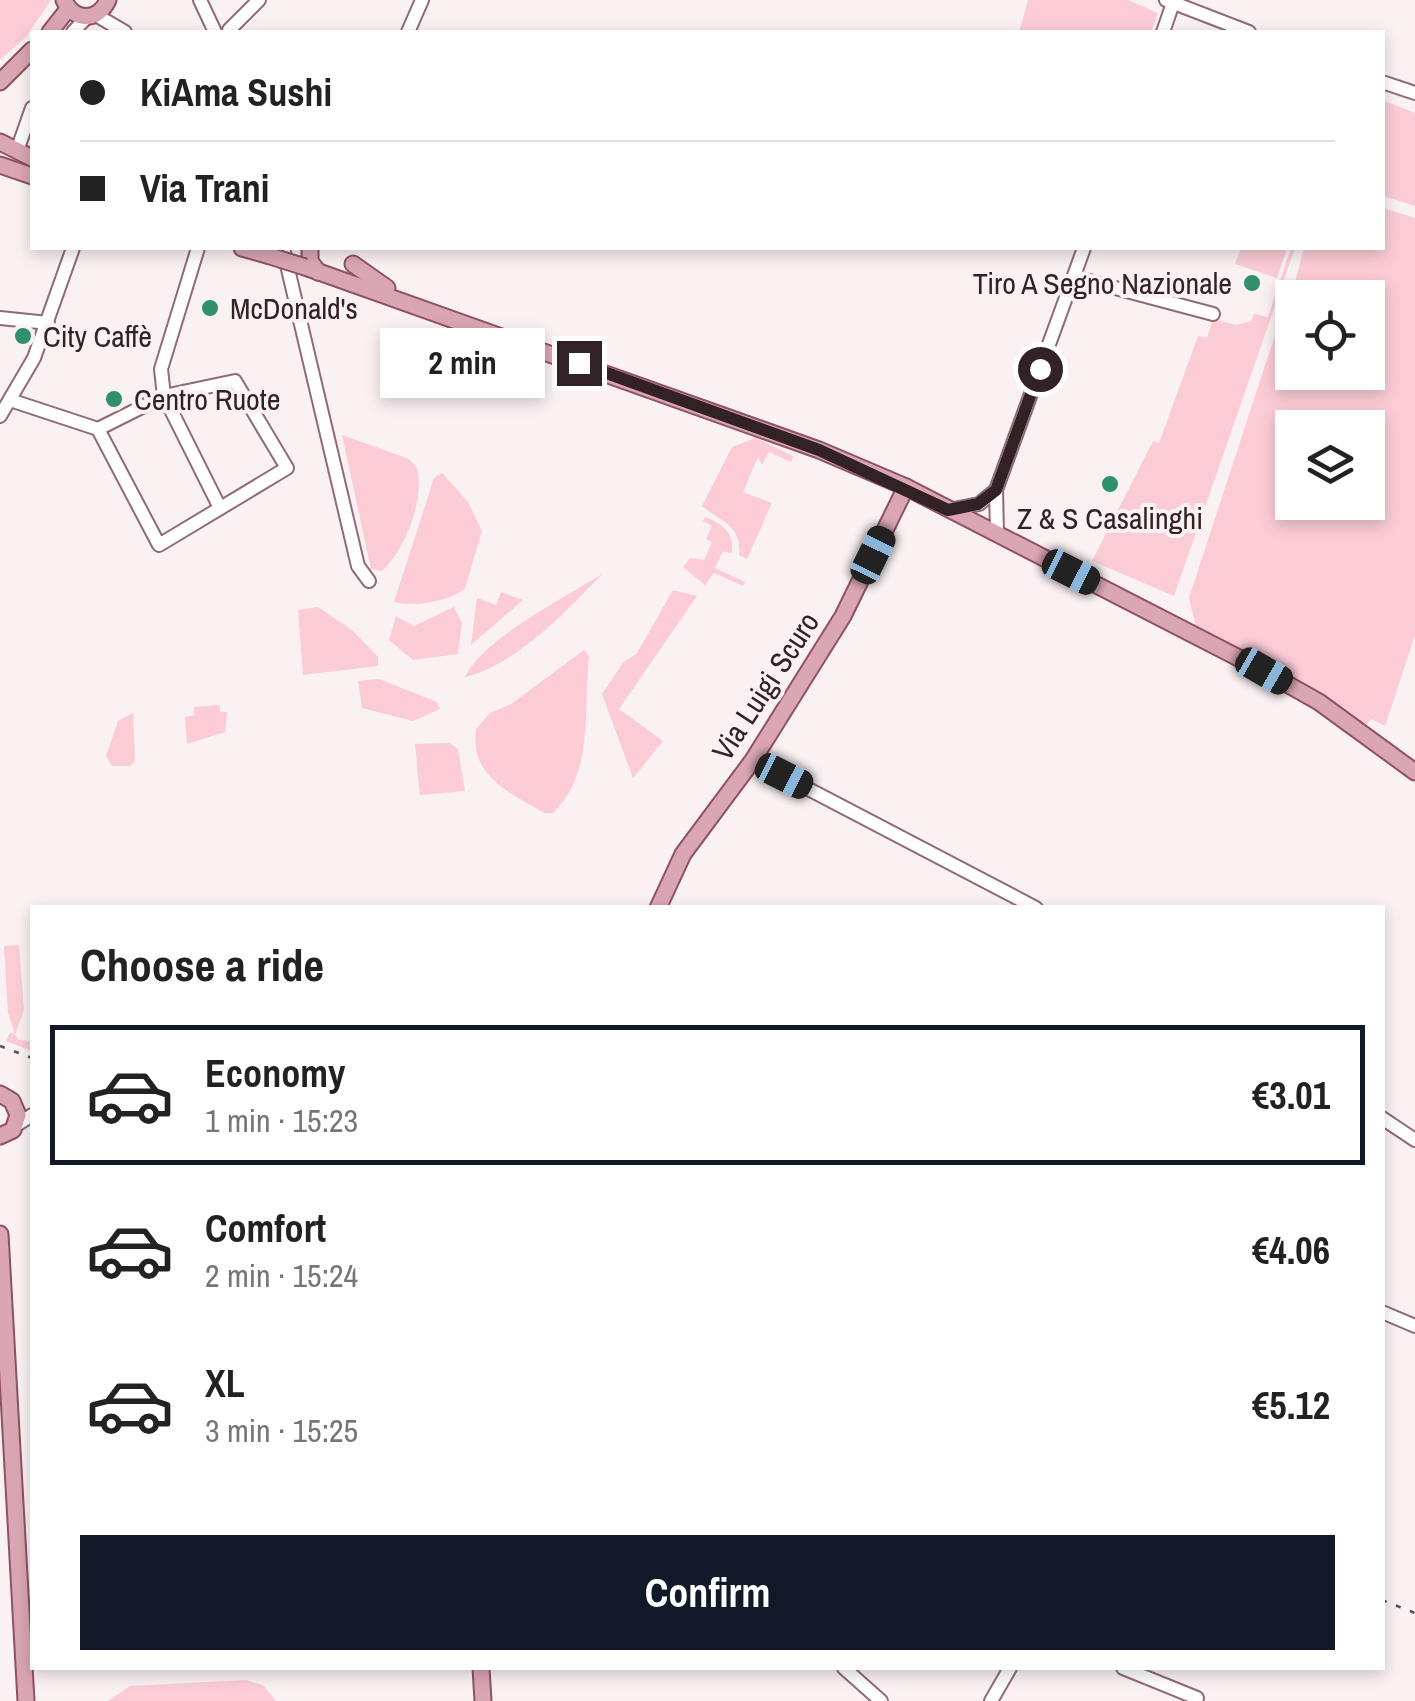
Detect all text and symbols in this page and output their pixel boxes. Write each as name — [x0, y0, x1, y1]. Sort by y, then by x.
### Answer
text: KiAma Sushi — [140, 67, 332, 118]
text: Via Trani — [140, 163, 269, 214]
place label: Tiro A Segno Nazionale — [973, 263, 1232, 303]
marker: Tiro A Segno Nazionale — [1241, 272, 1263, 294]
map controls — [1275, 280, 1385, 520]
button: locate — [1275, 280, 1385, 390]
place label: McDonald's — [230, 288, 358, 328]
marker: McDonald's — [199, 297, 221, 319]
place label: City Caffè — [43, 316, 152, 356]
marker: City Caffè — [12, 325, 34, 347]
callout: 2 min — [379, 328, 544, 398]
text: 2 min — [428, 341, 497, 384]
route end — [557, 341, 602, 386]
route start — [1018, 347, 1063, 392]
place label: Centro Ruote — [134, 379, 280, 419]
marker: Centro Ruote — [103, 388, 125, 410]
button: layers — [1275, 410, 1385, 520]
marker: Z & S Casalinghi — [1099, 473, 1121, 495]
place label: Z & S Casalinghi — [1017, 498, 1203, 538]
car — [846, 521, 900, 589]
car — [1037, 545, 1105, 599]
street label: Via Luigi Scuro — [702, 604, 828, 768]
car — [1231, 643, 1297, 699]
car — [750, 749, 818, 803]
text: Choose a ride — [80, 934, 324, 995]
text: Economy — [205, 1048, 345, 1099]
icon: car — [85, 1050, 175, 1140]
text: €3.01 — [1252, 1070, 1330, 1121]
text: 1 min · 15:23 — [205, 1099, 358, 1142]
text: Comfort — [205, 1203, 326, 1254]
icon: car — [85, 1205, 175, 1295]
text: €4.06 — [1252, 1225, 1330, 1276]
text: 2 min · 15:24 — [205, 1254, 358, 1297]
text: XL — [205, 1358, 245, 1409]
icon: car — [85, 1360, 175, 1450]
text: €5.12 — [1252, 1380, 1330, 1431]
text: 3 min · 15:25 — [205, 1409, 358, 1452]
button: Confirm — [80, 1535, 1335, 1650]

